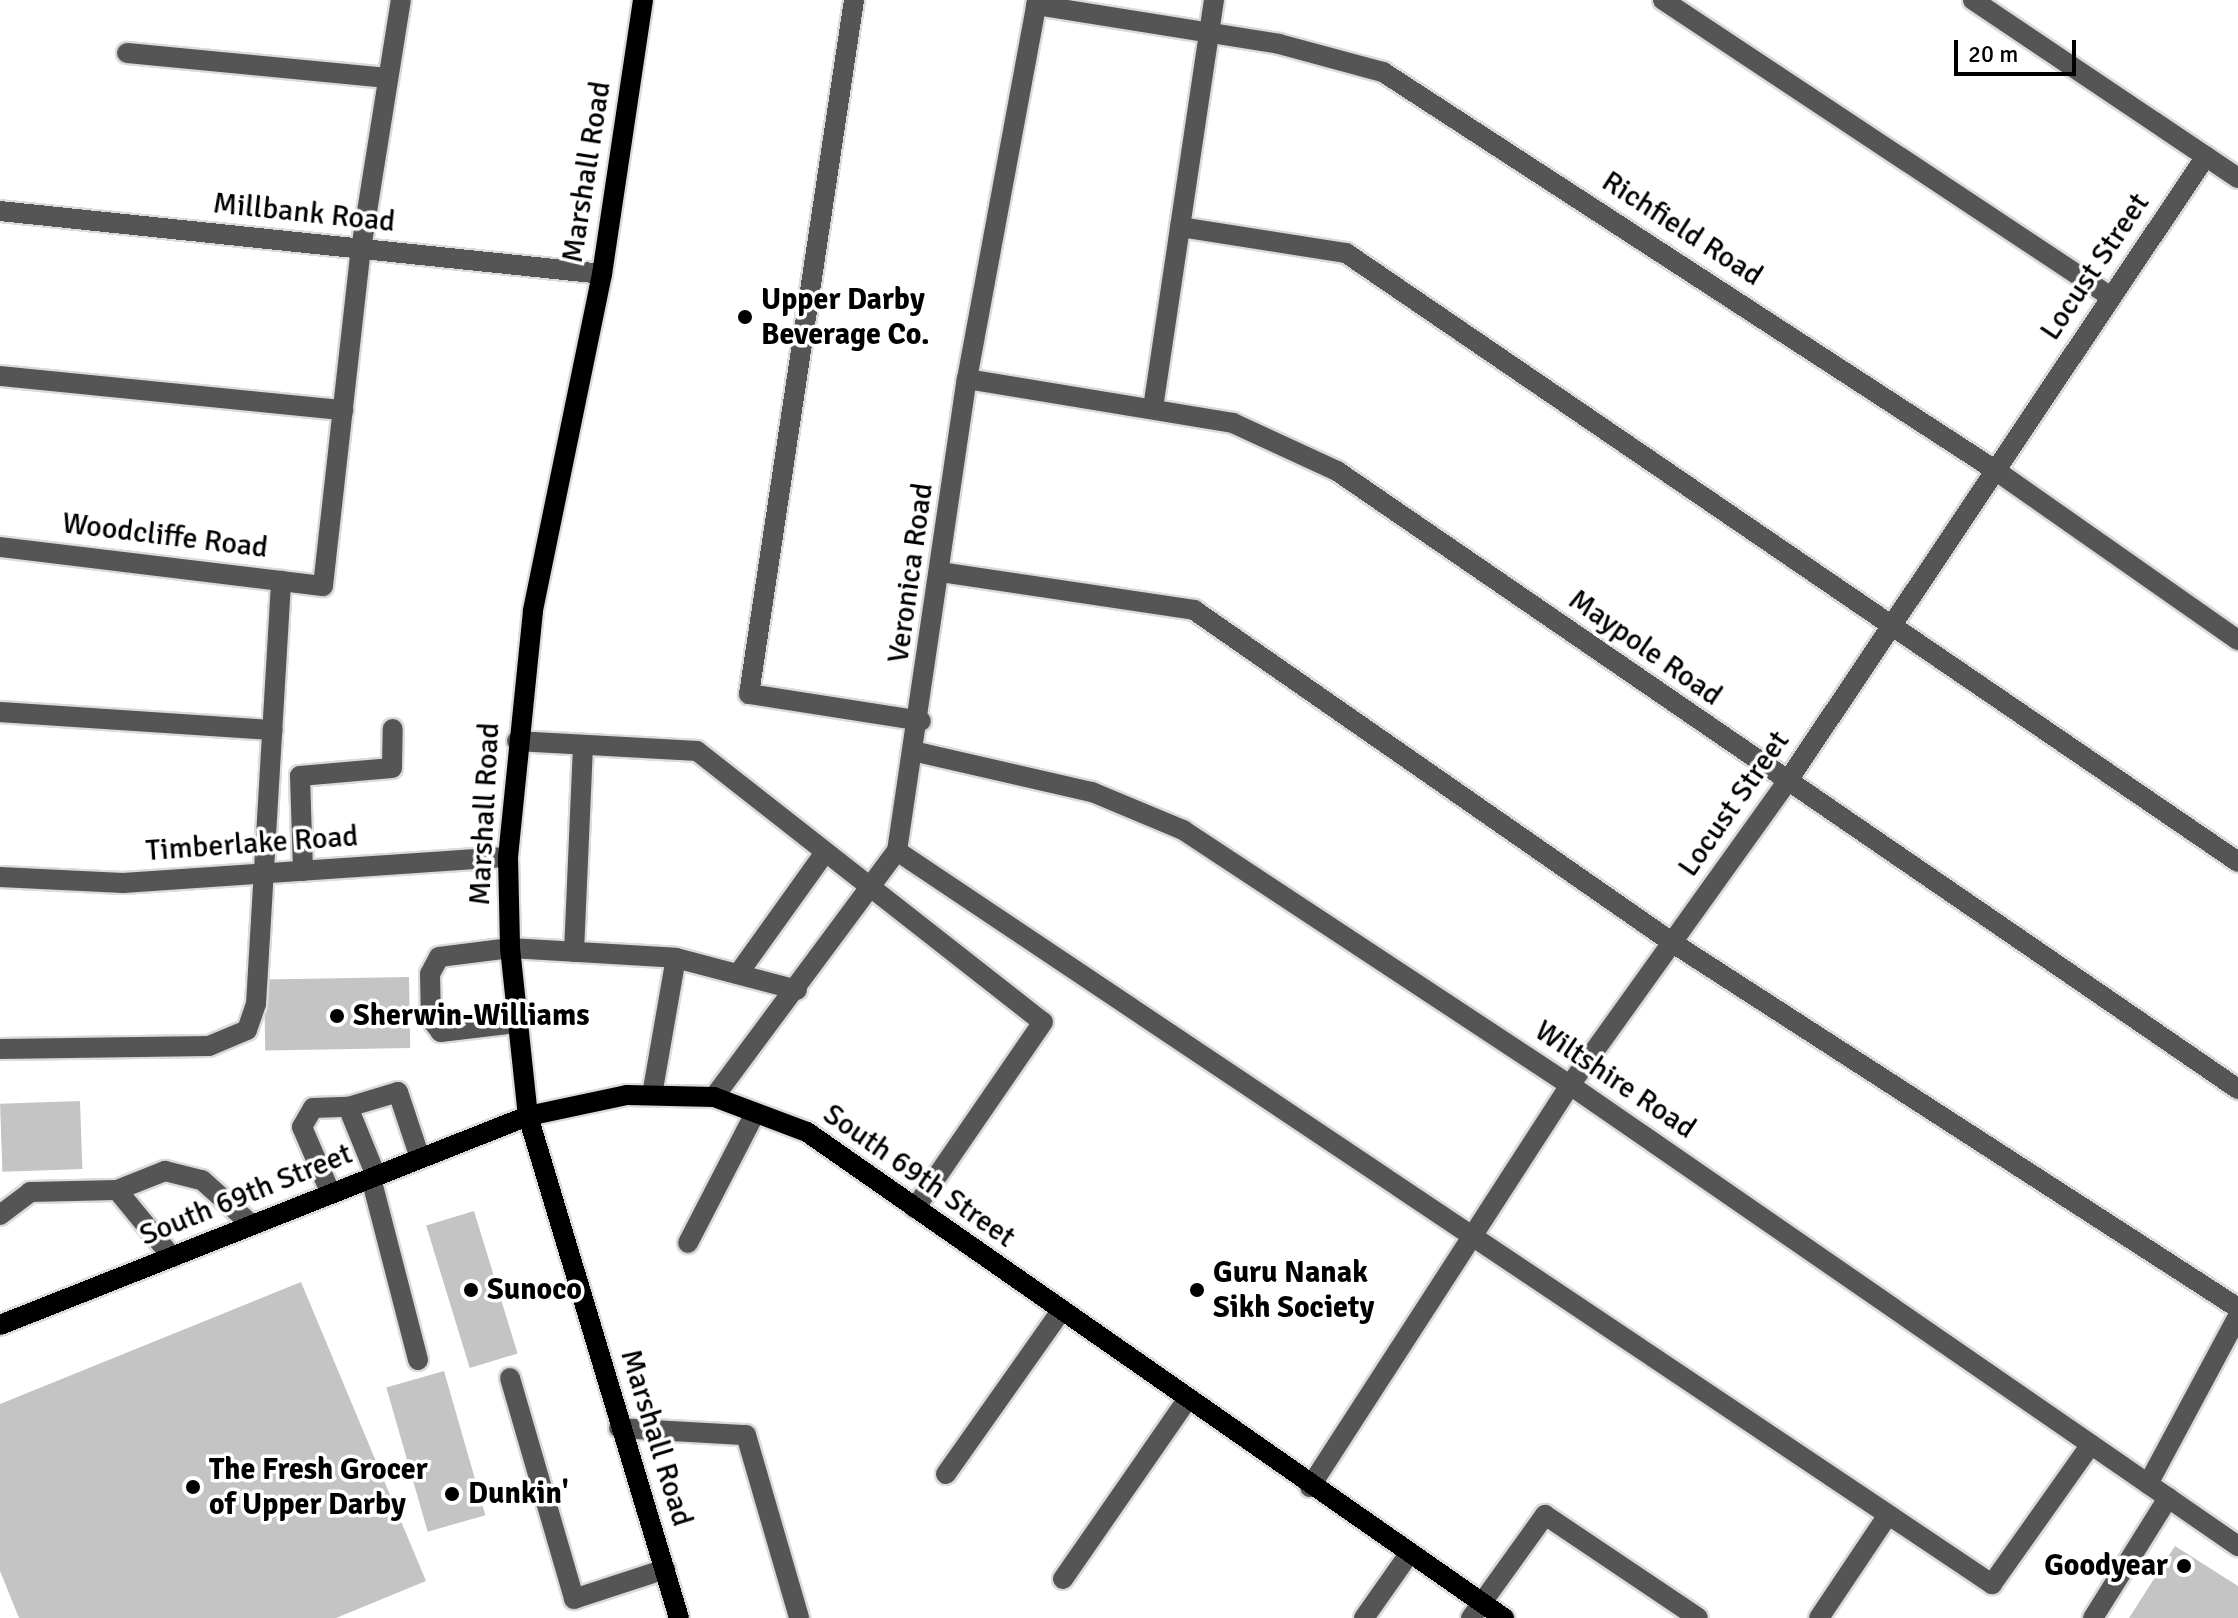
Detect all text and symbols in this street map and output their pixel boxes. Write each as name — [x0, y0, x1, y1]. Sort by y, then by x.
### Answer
scale bar — [1958, 24, 2080, 74]
text: 20 m — [1968, 39, 2018, 69]
street label: Marshall Road — [555, 79, 619, 265]
street label: Richfield Road — [1595, 164, 1769, 294]
street label: Millbank Road — [211, 186, 397, 240]
street label: Locust Street — [2033, 187, 2157, 347]
place label: Upper Darby Beverage Co. — [761, 282, 930, 352]
marker: Upper Darby Beverage Co. — [736, 308, 754, 326]
street label: Veronica Road — [881, 481, 941, 665]
street label: Woodcliffe Road — [60, 506, 270, 566]
street label: Maypole Road — [1561, 582, 1729, 714]
street label: Marshall Road — [462, 722, 508, 906]
street label: Locust Street — [1671, 724, 1797, 884]
street label: Timberlake Road — [144, 819, 360, 869]
place label: Sherwin-Williams — [353, 998, 590, 1034]
marker: Sherwin-Williams — [328, 1007, 346, 1025]
street label: Wiltshire Road — [1528, 1013, 1702, 1147]
street label: South 69th Street — [816, 1096, 1022, 1256]
street label: South 69th Street — [134, 1136, 358, 1254]
place label: Guru Nanak Sikh Society — [1213, 1255, 1374, 1326]
place label: Sunoco — [487, 1272, 582, 1308]
marker: Sunoco — [462, 1281, 480, 1299]
marker: Guru Nanak Sikh Society — [1188, 1281, 1206, 1299]
street label: Marshall Road — [612, 1345, 700, 1531]
place label: The Fresh Grocer of Upper Darby — [209, 1452, 428, 1522]
place label: Dunkin' — [468, 1476, 569, 1512]
marker: The Fresh Grocer of Upper Darby — [184, 1478, 202, 1496]
marker: Dunkin' — [443, 1485, 461, 1503]
place label: Goodyear — [2044, 1548, 2168, 1584]
marker: Goodyear — [2175, 1557, 2193, 1575]

